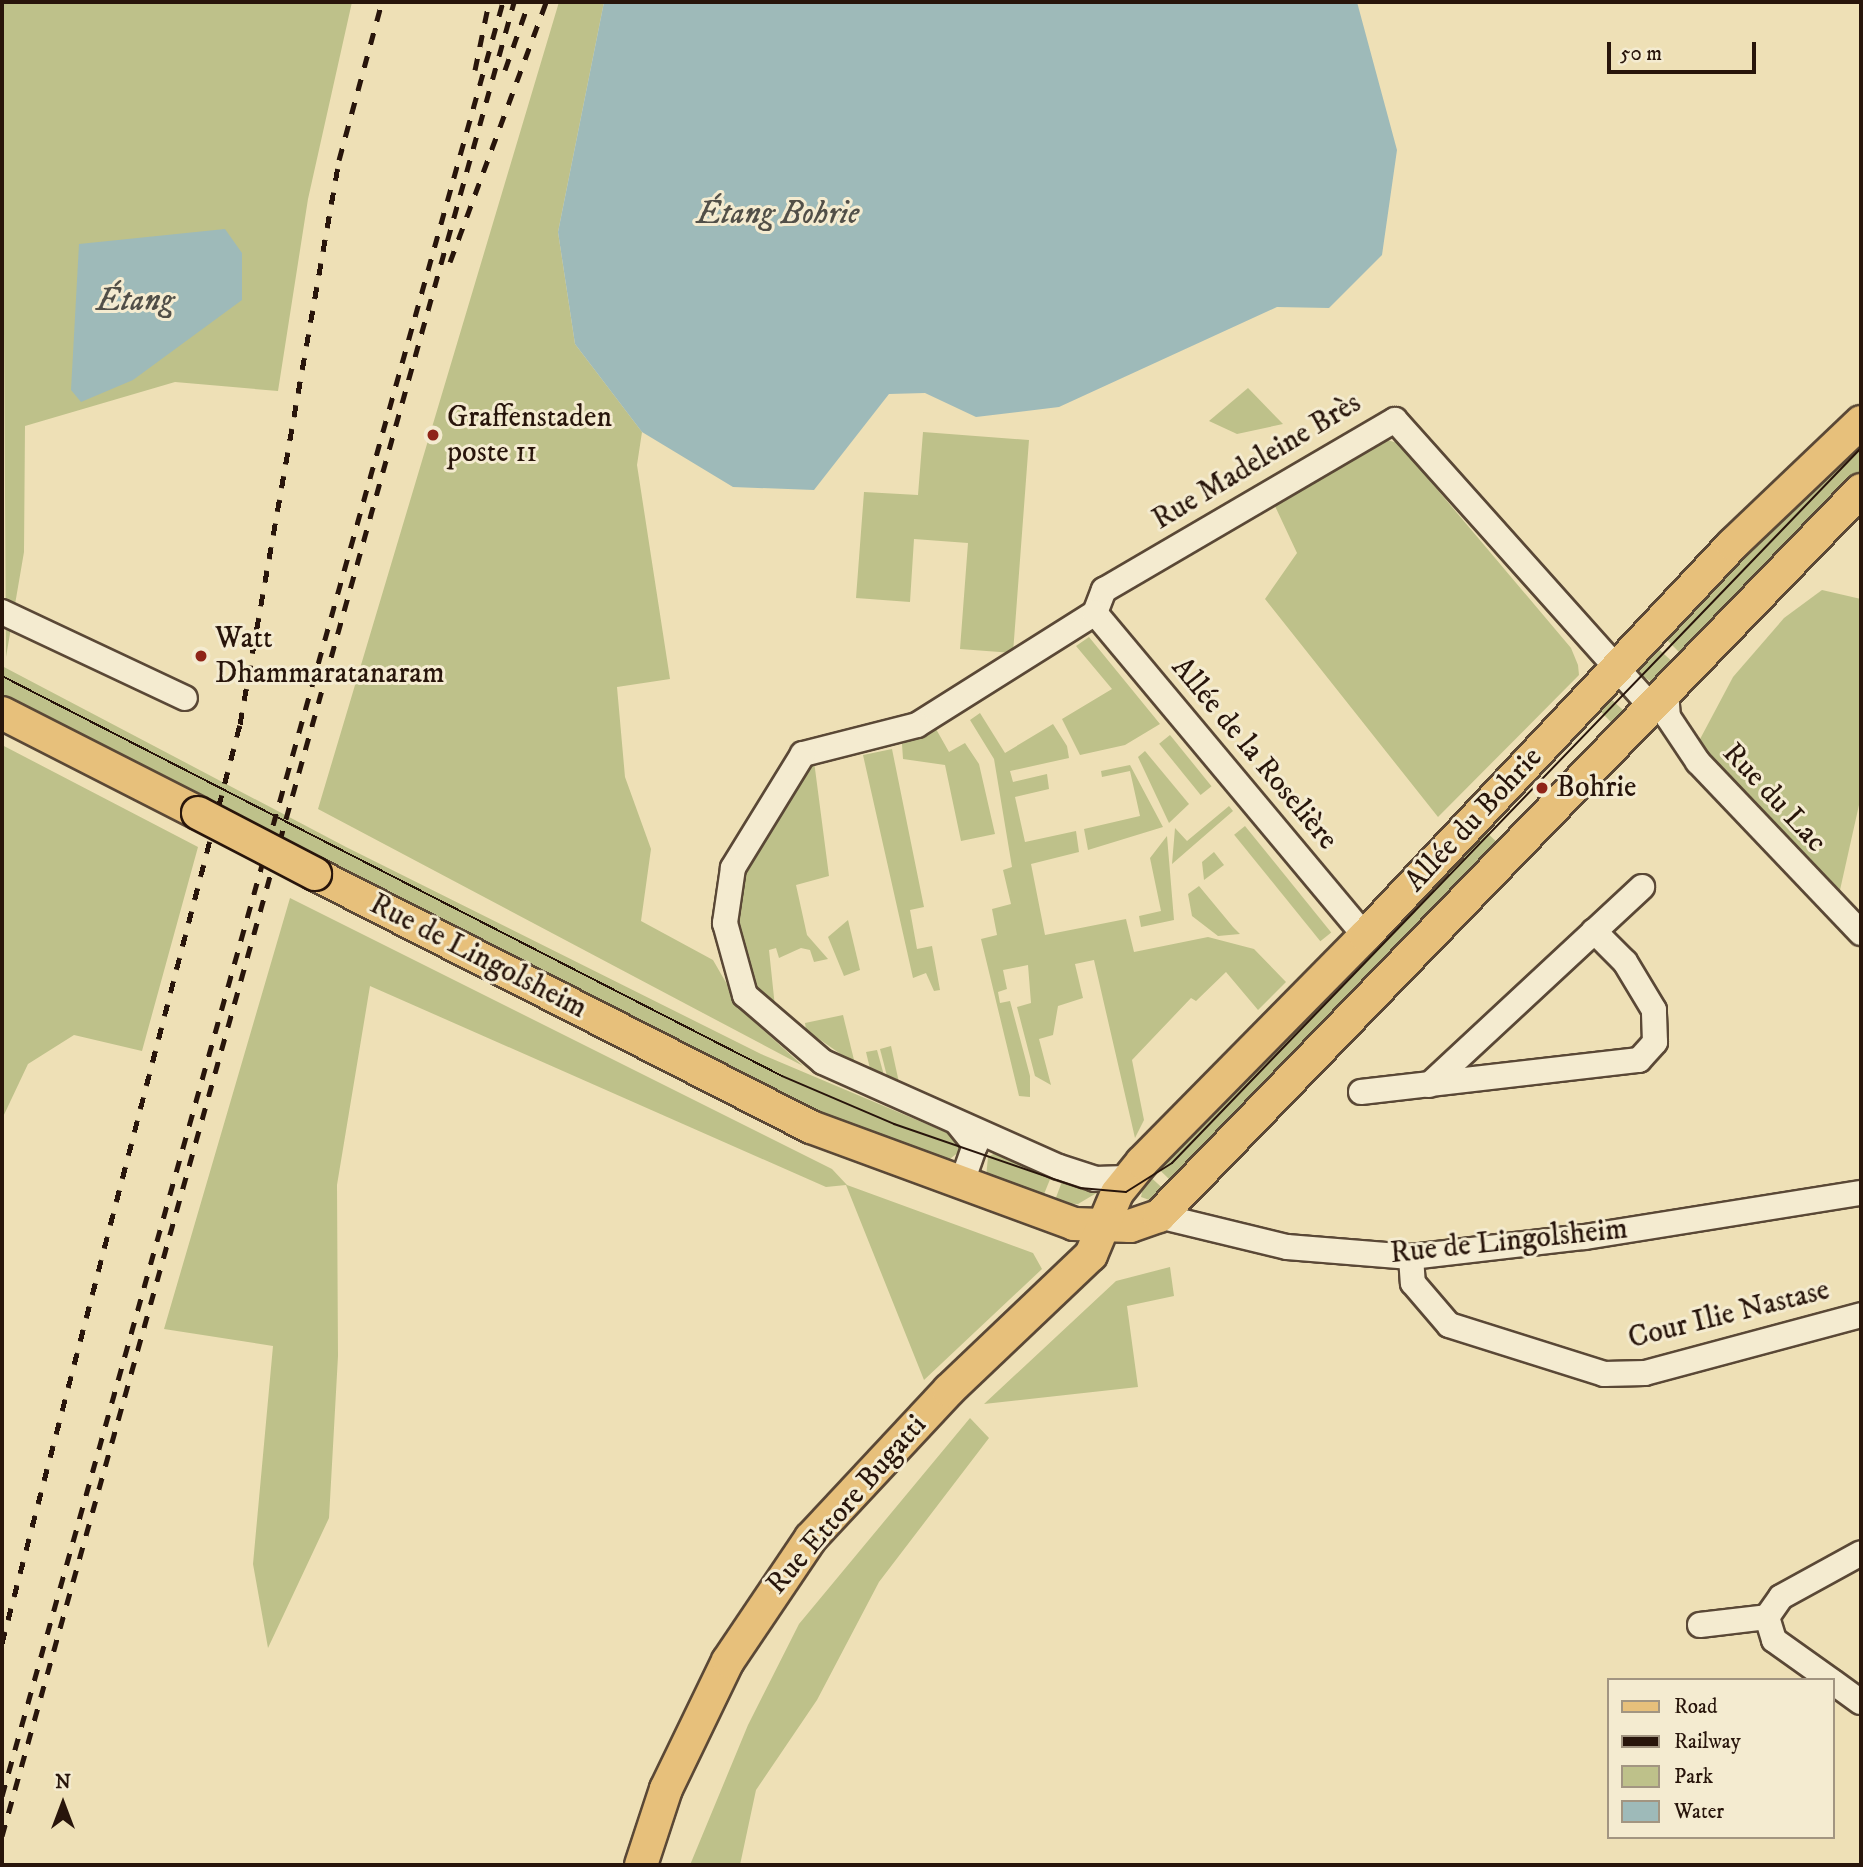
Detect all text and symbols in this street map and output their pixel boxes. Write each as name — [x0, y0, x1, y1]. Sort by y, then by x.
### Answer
scale bar — [1611, 28, 1760, 72]
text: 50 m — [1620, 41, 1662, 67]
water label: Étang Bohrie — [697, 195, 859, 233]
water label: Étang — [96, 282, 174, 320]
street label: Rue Madeleine Brès — [1146, 386, 1368, 538]
place label: Graffenstaden poste 11 — [447, 400, 612, 470]
marker: Graffenstaden poste 11 — [425, 427, 441, 443]
place label: Watt Dhammaratanaram — [215, 621, 445, 692]
marker: Watt Dhammaratanaram — [193, 648, 209, 664]
street label: Allée de la Roselière — [1163, 651, 1345, 857]
street label: Rue du Lac — [1714, 736, 1834, 860]
street label: Allée du Bohrie — [1398, 740, 1550, 900]
place label: Bohrie — [1556, 770, 1636, 806]
marker: Bohrie — [1534, 780, 1550, 796]
street label: Rue de Lingolsheim — [364, 887, 592, 1027]
street label: Rue de Lingolsheim — [1388, 1212, 1630, 1272]
street label: Cour Ilie Nastase — [1625, 1273, 1833, 1357]
street label: Rue Ettore Bugatti — [759, 1408, 935, 1602]
legend — [1608, 1678, 1835, 1839]
text: Road — [1674, 1694, 1718, 1720]
text: Railway — [1674, 1729, 1741, 1755]
text: Park — [1674, 1764, 1713, 1790]
north arrow — [28, 1769, 98, 1839]
text: N — [55, 1771, 71, 1794]
text: Water — [1674, 1799, 1724, 1825]

